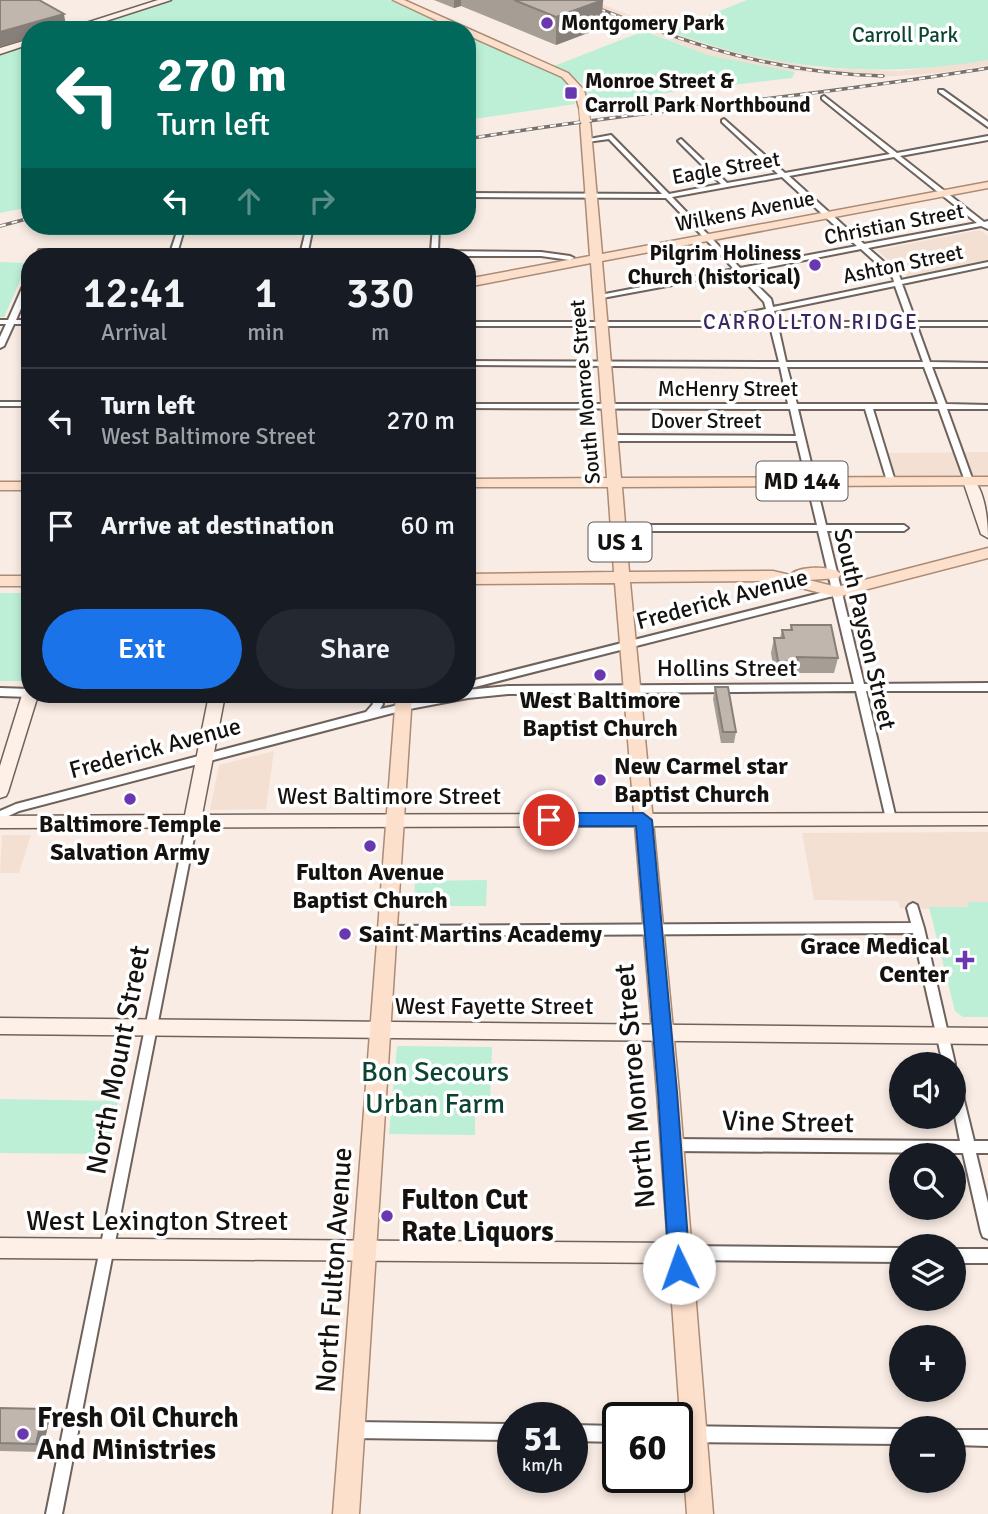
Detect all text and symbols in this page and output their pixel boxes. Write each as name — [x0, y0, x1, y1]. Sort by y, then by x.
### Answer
place label: Montgomery Park — [561, 10, 724, 36]
marker: Montgomery Park — [539, 15, 555, 31]
park label: Carroll Park — [852, 22, 959, 48]
text: 270 m — [157, 45, 287, 105]
icon: left — [42, 49, 133, 140]
place label: Monroe Street & Carroll Park Northbound — [585, 68, 811, 118]
marker: Monroe Street & Carroll Park Northbound — [563, 85, 579, 101]
text: Turn left — [157, 105, 270, 144]
street label: Eagle Street — [670, 146, 782, 190]
icon: left — [157, 182, 195, 220]
icon: ahead — [230, 182, 268, 220]
icon: right — [303, 182, 341, 220]
street label: Wilkens Avenue — [673, 185, 817, 237]
street label: Christian Street — [822, 198, 966, 250]
street label: Ashton Street — [840, 239, 966, 289]
place label: Pilgrim Holiness Church (historical) — [628, 240, 801, 290]
marker: Pilgrim Holiness Church (historical) — [807, 257, 823, 273]
text: 12:41 — [83, 268, 185, 319]
text: 1 — [254, 268, 277, 319]
text: 330 — [346, 268, 414, 319]
street label: South Monroe Street — [564, 299, 606, 485]
district label: CARROLLTON RIDGE — [703, 309, 919, 335]
text: Arrival — [101, 318, 167, 347]
text: min — [247, 318, 284, 347]
text: m — [371, 318, 389, 347]
street label: McHenry Street — [658, 376, 798, 402]
text: Turn left — [101, 390, 195, 422]
icon: left — [42, 402, 80, 440]
text: 270 m — [386, 405, 455, 437]
street label: Dover Street — [650, 408, 762, 434]
text: West Baltimore Street — [101, 422, 316, 451]
road number: MD 144 — [756, 461, 848, 500]
icon: arrive — [42, 507, 80, 545]
text: Arrive at destination — [101, 510, 334, 542]
text: 60 m — [400, 510, 455, 542]
road number: US 1 — [588, 522, 652, 562]
street label: South Payson Street — [827, 525, 903, 733]
street label: Frederick Avenue — [633, 562, 811, 636]
button: Exit — [42, 609, 242, 689]
button: Share — [256, 609, 455, 689]
street label: Hollins Street — [657, 653, 797, 683]
marker: West Baltimore Baptist Church — [592, 667, 608, 683]
place label: West Baltimore Baptist Church — [519, 685, 681, 743]
street label: Frederick Avenue — [66, 711, 244, 785]
place label: New Carmel star Baptist Church — [614, 751, 788, 809]
marker: New Carmel star Baptist Church — [592, 772, 608, 788]
street label: West Baltimore Street — [277, 781, 501, 811]
pin — [519, 790, 579, 850]
marker: Baltimore Temple Salvation Army — [122, 791, 138, 807]
icon: arrive — [530, 801, 568, 839]
place label: Baltimore Temple Salvation Army — [39, 809, 221, 867]
marker: Fulton Avenue Baptist Church — [362, 838, 378, 854]
place label: Fulton Avenue Baptist Church — [292, 857, 448, 915]
place label: Saint Martins Academy — [359, 919, 602, 949]
marker: Saint Martins Academy — [337, 926, 353, 942]
place label: Grace Medical Center — [800, 931, 949, 989]
street label: North Mount Street — [79, 943, 157, 1177]
marker: Grace Medical Center — [955, 950, 975, 970]
street label: North Monroe Street — [607, 962, 663, 1210]
street label: West Fayette Street — [395, 991, 593, 1021]
map controls — [889, 1052, 966, 1493]
button: sound — [889, 1052, 966, 1129]
park label: Bon Secours Urban Farm — [361, 1055, 509, 1121]
street label: Vine Street — [722, 1104, 855, 1140]
button: search — [889, 1143, 966, 1220]
street label: North Fulton Avenue — [308, 1146, 360, 1394]
place label: Fulton Cut Rate Liquors — [401, 1183, 554, 1249]
street label: West Lexington Street — [26, 1204, 288, 1238]
marker: Fulton Cut Rate Liquors — [379, 1208, 395, 1224]
position arrow — [642, 1231, 716, 1305]
button: layers — [889, 1234, 966, 1311]
button: + — [889, 1325, 966, 1402]
place label: Fresh Oil Church And Ministries — [37, 1401, 239, 1467]
speed limit sign: 60 — [602, 1402, 693, 1493]
button: − — [889, 1416, 966, 1493]
text: 51 — [524, 1417, 561, 1460]
marker: Fresh Oil Church And Ministries — [15, 1426, 31, 1442]
text: km/h — [522, 1454, 563, 1476]

